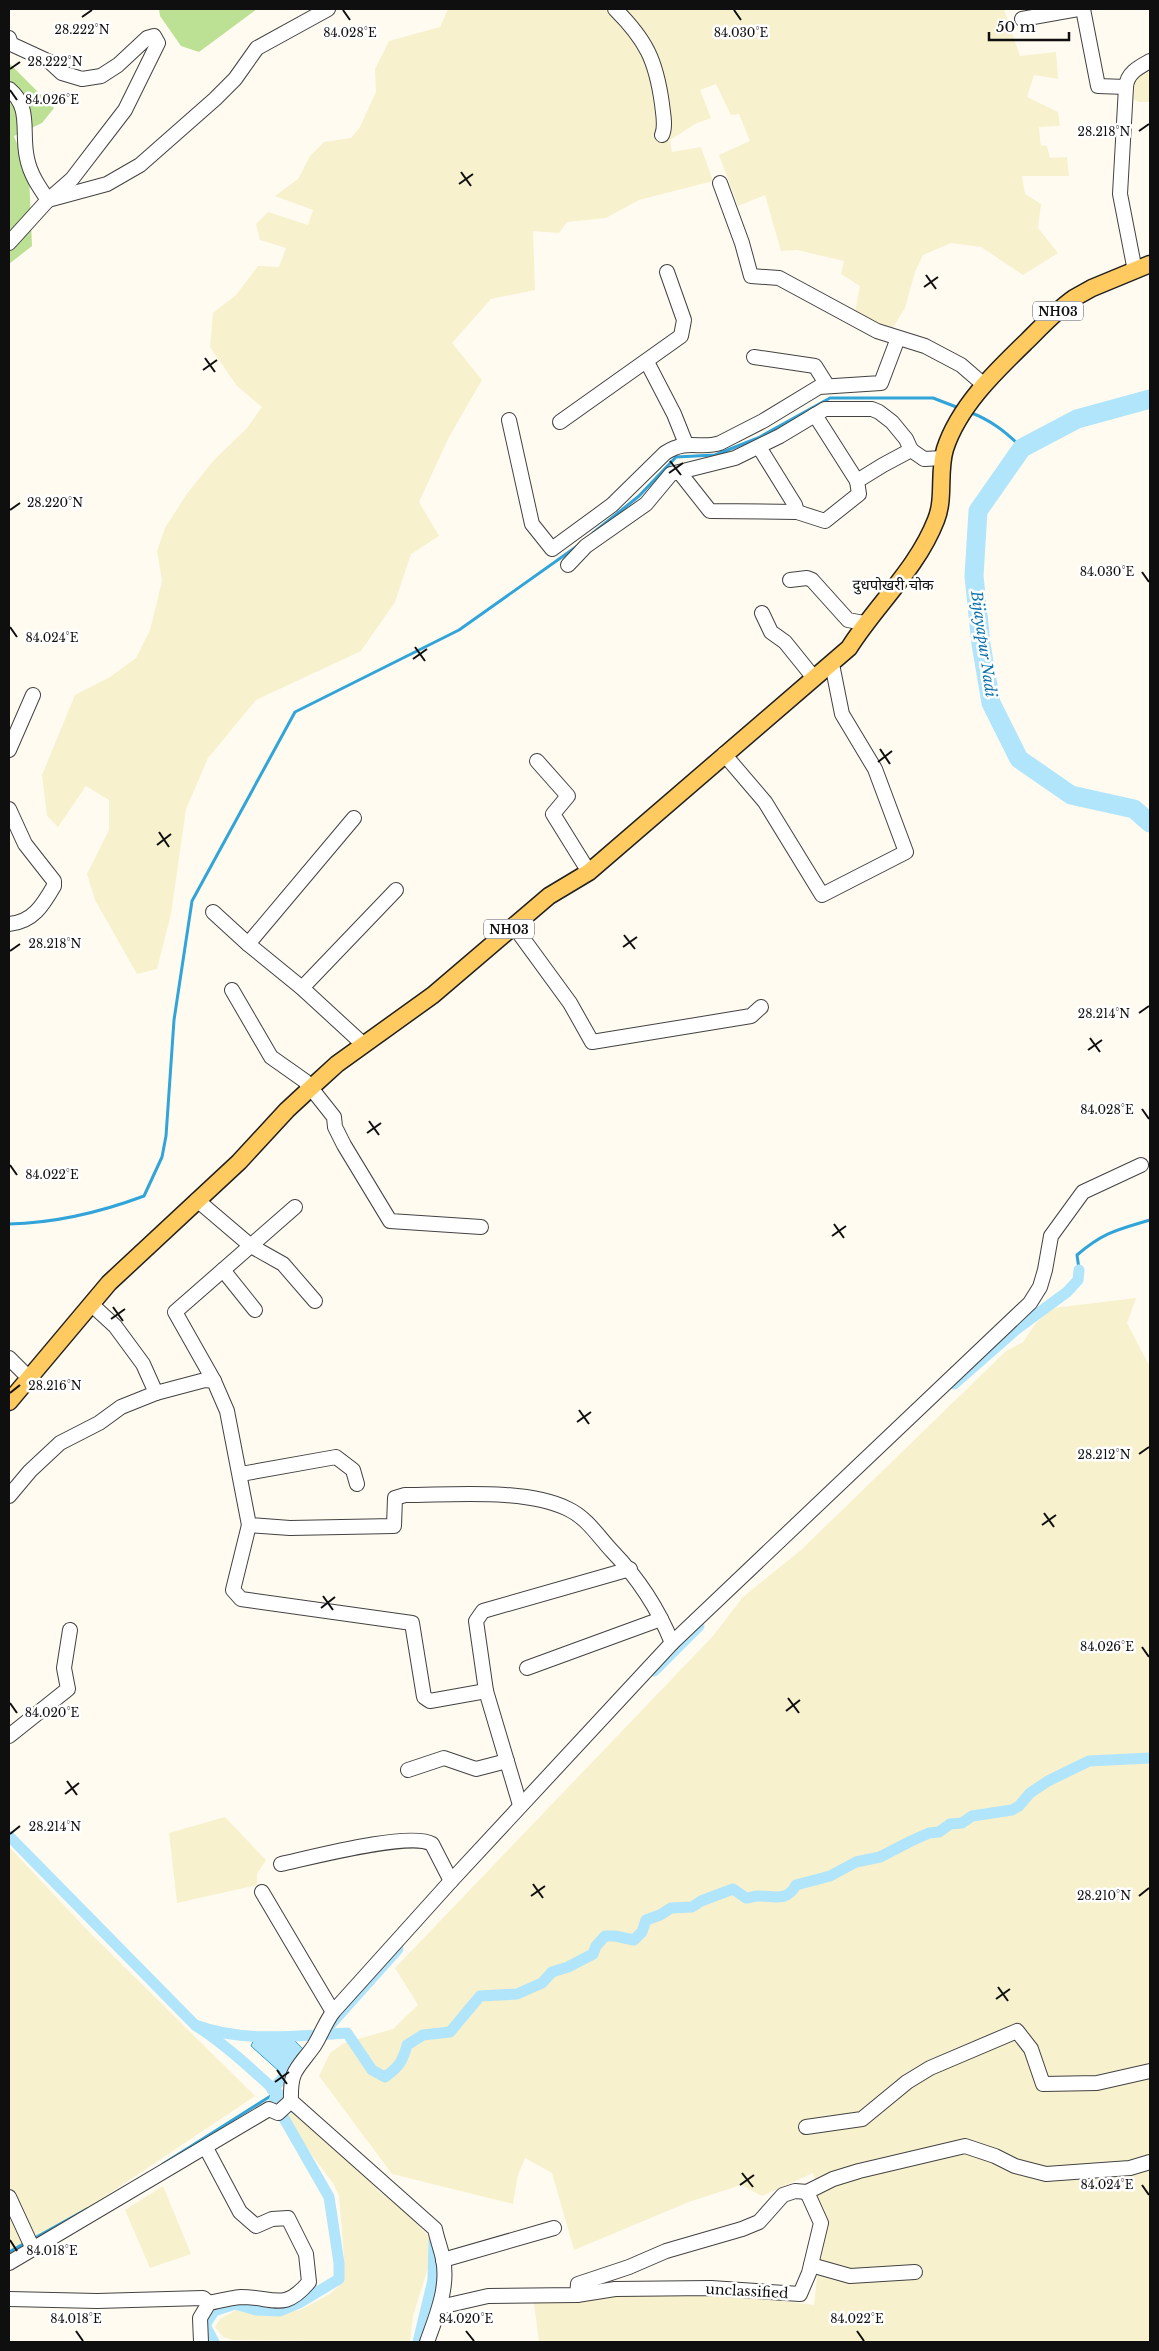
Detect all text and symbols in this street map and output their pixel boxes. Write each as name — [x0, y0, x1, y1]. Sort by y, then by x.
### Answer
scale bar — [989, 10, 1069, 42]
text: 50 m — [996, 17, 1036, 36]
text: 28.222°N — [55, 22, 110, 37]
text: 84.028°E — [323, 25, 377, 40]
text: 84.030°E — [714, 25, 769, 40]
text: 28.222°N — [28, 54, 83, 69]
text: 84.026°E — [25, 92, 79, 107]
text: 28.218°N — [1078, 124, 1131, 139]
road number: NH03 — [1033, 302, 1083, 321]
text: 28.220°N — [27, 495, 83, 510]
text: 84.030°E — [1080, 564, 1135, 579]
district label: दुधपोखरी चोक — [852, 575, 934, 595]
water label: Bijayapur Nadi — [967, 588, 1001, 699]
text: 84.024°E — [26, 630, 79, 645]
road number: NH03 — [484, 920, 534, 939]
text: 28.218°N — [29, 936, 82, 951]
text: 28.214°N — [1078, 1006, 1130, 1021]
text: 84.028°E — [1080, 1102, 1134, 1117]
text: 84.022°E — [25, 1167, 79, 1182]
text: 28.216°N — [28, 1378, 82, 1393]
text: 28.212°N — [1078, 1447, 1131, 1462]
text: 84.026°E — [1080, 1639, 1134, 1654]
text: 84.020°E — [25, 1705, 80, 1720]
text: 28.214°N — [29, 1819, 81, 1834]
text: 28.210°N — [1077, 1888, 1131, 1903]
text: 84.024°E — [1081, 2177, 1134, 2192]
text: 84.018°E — [26, 2243, 78, 2258]
street label: unclassified — [705, 2280, 789, 2302]
text: 84.018°E — [50, 2311, 102, 2326]
text: 84.020°E — [439, 2311, 494, 2326]
text: 84.022°E — [830, 2311, 884, 2326]

